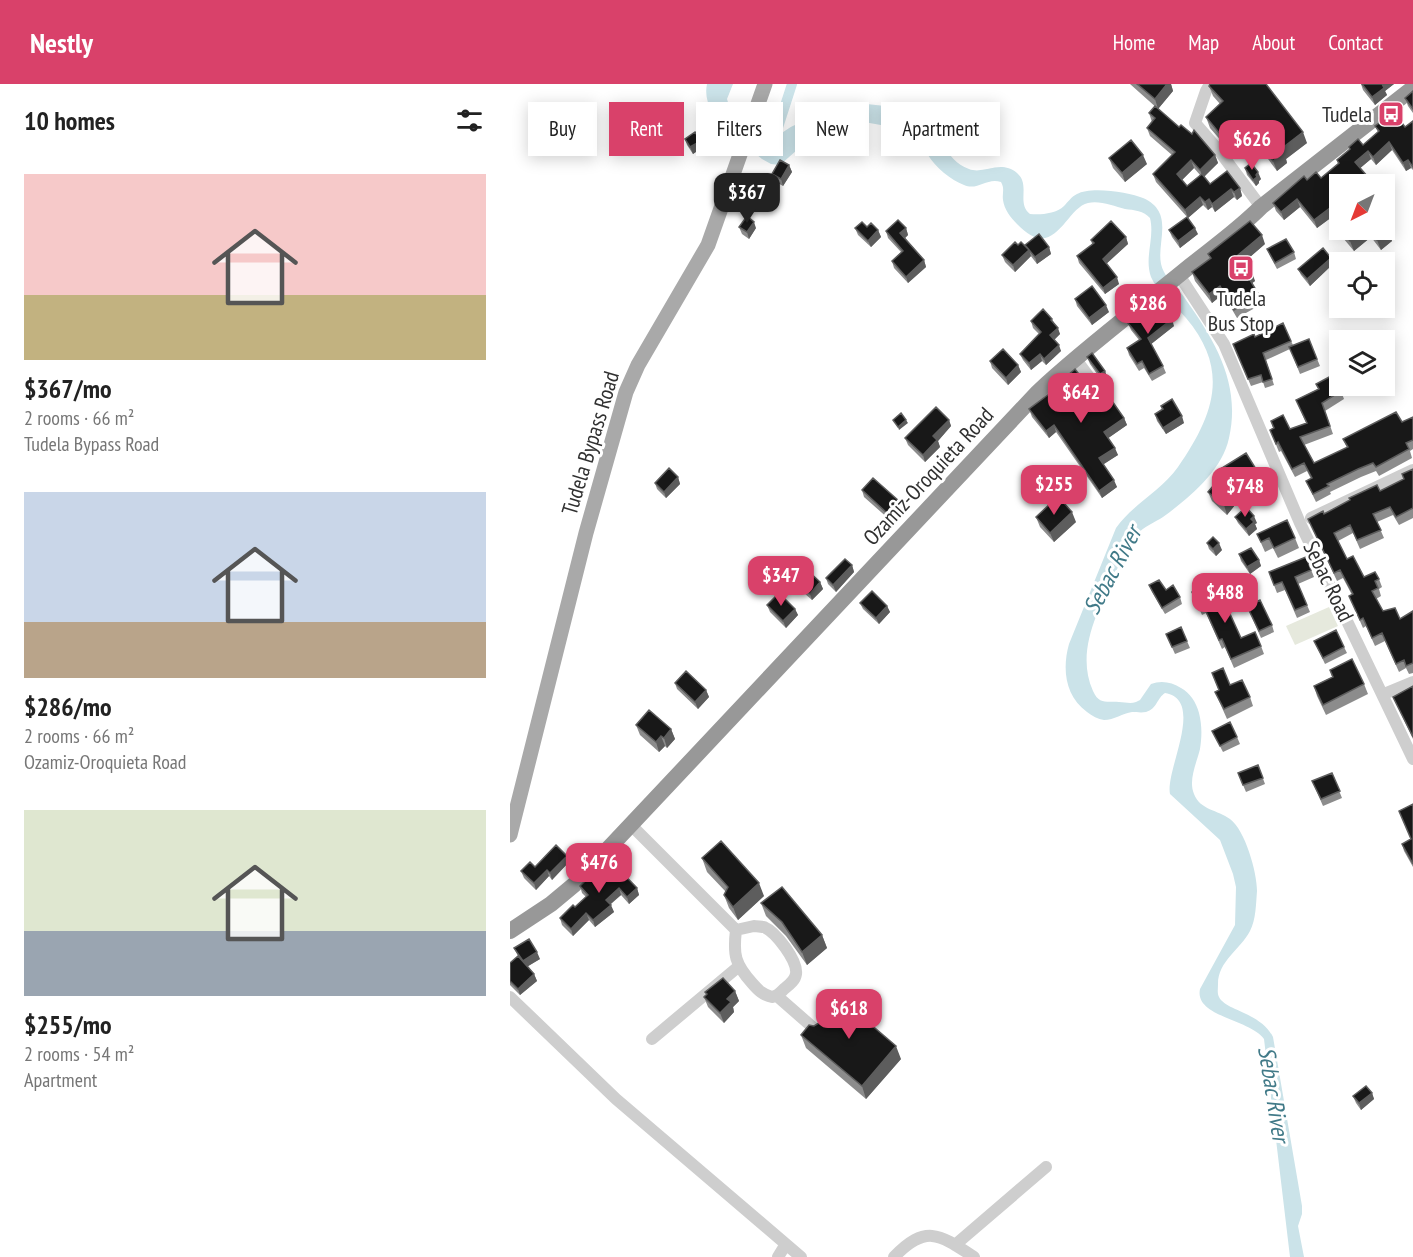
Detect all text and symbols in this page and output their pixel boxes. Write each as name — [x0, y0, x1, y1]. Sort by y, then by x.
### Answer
text: Nestly — [30, 24, 93, 61]
text: Home — [1113, 29, 1155, 56]
text: Map — [1188, 29, 1219, 56]
text: About — [1252, 29, 1295, 56]
text: Contact — [1328, 29, 1383, 56]
bus stop icon: Tudela — [1376, 99, 1406, 129]
place label: Tudela — [1322, 100, 1372, 128]
chip: Buy — [528, 102, 597, 156]
chip: Rent — [609, 102, 684, 156]
chip: Filters — [696, 102, 783, 156]
chip: New — [795, 102, 869, 156]
chip: Apartment — [881, 102, 1000, 156]
text: 10 homes — [24, 104, 115, 137]
icon: filters — [453, 104, 486, 137]
pin: $626 — [1216, 120, 1288, 171]
text: $626 — [1233, 126, 1271, 152]
pin: $367 — [711, 173, 783, 224]
north arrow — [1329, 174, 1395, 240]
map controls — [1329, 174, 1395, 396]
text: $367 — [728, 179, 766, 205]
icon: home — [201, 213, 309, 321]
button: locate — [1329, 252, 1395, 318]
bus stop icon: Tudela Bus Stop — [1226, 253, 1256, 283]
pin: $286 — [1112, 284, 1184, 335]
place label: Tudela Bus Stop — [1208, 284, 1274, 337]
text: $286 — [1129, 290, 1167, 316]
button: layers — [1329, 330, 1395, 396]
street label: Tudela Bypass Road — [555, 368, 625, 518]
text: $367/mo — [24, 372, 112, 405]
pin: $642 — [1045, 373, 1117, 424]
text: $642 — [1062, 379, 1100, 405]
street label: Ozamiz-Oroquieta Road — [857, 401, 999, 551]
text: 2 rooms · 66 m² — [24, 405, 134, 431]
text: Tudela Bypass Road — [24, 431, 159, 457]
pin: $255 — [1018, 465, 1090, 516]
pin: $748 — [1209, 467, 1281, 518]
text: $255 — [1035, 471, 1073, 497]
text: $748 — [1226, 473, 1264, 499]
water label: Sebac River — [1076, 517, 1150, 620]
icon: home — [201, 531, 309, 639]
street label: Sebac Road — [1297, 536, 1361, 626]
pin: $347 — [745, 556, 817, 607]
text: $347 — [762, 562, 800, 588]
pin: $488 — [1189, 573, 1261, 624]
text: $488 — [1206, 579, 1244, 605]
text: $286/mo — [24, 690, 112, 723]
text: 2 rooms · 66 m² — [24, 723, 134, 749]
text: Ozamiz-Oroquieta Road — [24, 749, 186, 775]
pin: $476 — [563, 843, 635, 894]
icon: home — [201, 849, 309, 957]
text: $476 — [580, 849, 618, 875]
pin: $618 — [813, 989, 885, 1040]
text: $618 — [830, 995, 868, 1021]
text: $255/mo — [24, 1008, 112, 1041]
text: 2 rooms · 54 m² — [24, 1041, 134, 1067]
water label: Sebac River — [1251, 1044, 1297, 1147]
text: Apartment — [24, 1067, 97, 1093]

